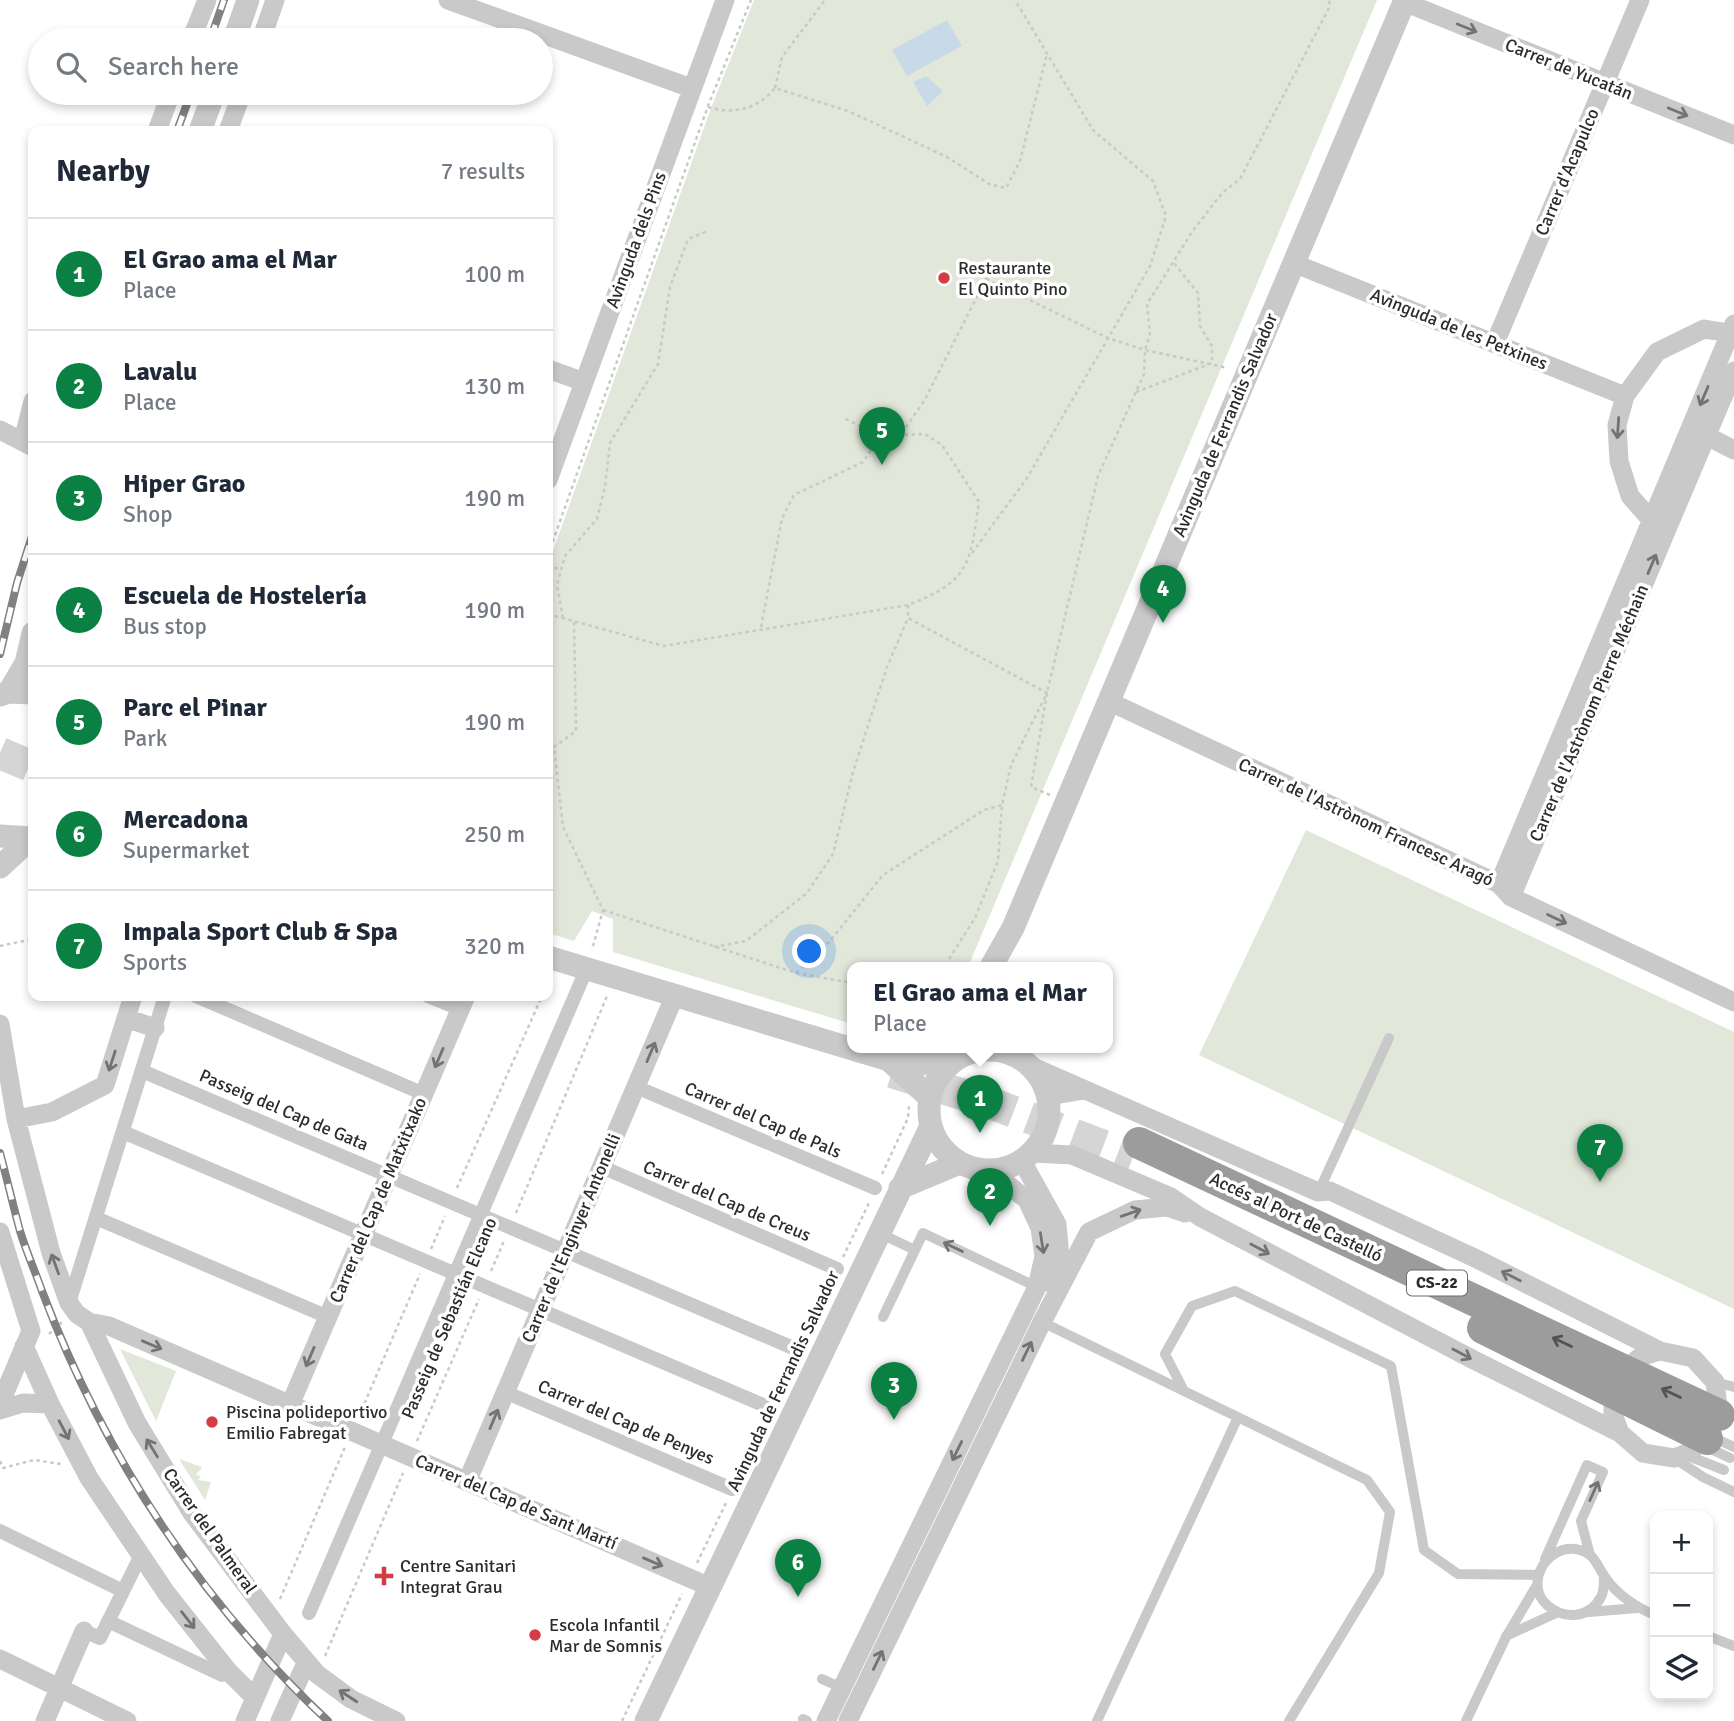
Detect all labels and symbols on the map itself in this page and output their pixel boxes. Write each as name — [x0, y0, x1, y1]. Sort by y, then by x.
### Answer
one-way arrow — [1456, 22, 1477, 35]
street label: Carrer de Yucatán — [1502, 33, 1636, 105]
street label: Carrer d'Acapulco — [1530, 105, 1604, 239]
one-way arrow — [1667, 107, 1688, 120]
street label: Avinguda dels Pins — [601, 169, 671, 311]
place label: Restaurante El Quinto Pino — [958, 257, 1067, 300]
marker: Restaurante El Quinto Pino — [936, 270, 952, 286]
street label: Avinguda de les Petxines — [1367, 283, 1551, 375]
street label: Avinguda de Ferrandis Salvador — [1168, 309, 1282, 540]
one-way arrow — [1697, 384, 1710, 406]
pin: 5 — [859, 407, 905, 465]
one-way arrow — [1612, 416, 1625, 439]
one-way arrow — [1647, 553, 1660, 575]
pin: 4 — [1140, 565, 1186, 623]
street label: Carrer de l'Astrònom Pierre Méchain — [1525, 581, 1653, 845]
street label: Carrer de l'Astrònom Francesc Aragó — [1235, 753, 1497, 891]
one-way arrow — [1546, 912, 1567, 926]
your location — [792, 934, 826, 968]
one-way arrow — [645, 1042, 658, 1063]
one-way arrow — [432, 1047, 445, 1069]
one-way arrow — [105, 1049, 118, 1071]
street label: Passeig del Cap de Gata — [196, 1064, 372, 1156]
pin: 1 — [957, 1075, 1003, 1133]
street label: Carrer del Cap de Pals — [681, 1077, 845, 1163]
street label: Carrer del Cap de Matxitxako — [325, 1094, 431, 1306]
pin: 7 — [1577, 1124, 1623, 1182]
street label: Carrer de l'Enginyer Antonelli — [517, 1130, 625, 1346]
street label: Carrer del Cap de Creus — [640, 1156, 814, 1246]
street label: Accés al Port de Castelló — [1206, 1167, 1386, 1267]
pin: 2 — [967, 1168, 1013, 1226]
one-way arrow — [1120, 1206, 1142, 1218]
street label: Passeig de Sebastián Elcano — [397, 1214, 501, 1422]
one-way arrow — [1036, 1231, 1049, 1254]
one-way arrow — [943, 1240, 964, 1254]
one-way arrow — [1250, 1242, 1270, 1256]
one-way arrow — [48, 1254, 60, 1276]
street label: Avinguda de Ferrandis Salvador — [722, 1267, 844, 1495]
one-way arrow — [1501, 1269, 1522, 1283]
road number: CS-22 — [1407, 1270, 1467, 1296]
one-way arrow — [1552, 1335, 1573, 1348]
one-way arrow — [141, 1339, 163, 1352]
one-way arrow — [1021, 1341, 1034, 1362]
one-way arrow — [303, 1346, 316, 1368]
one-way arrow — [1451, 1348, 1472, 1361]
pin: 3 — [871, 1362, 917, 1420]
street label: Carrer del Cap de Penyes — [535, 1375, 718, 1469]
one-way arrow — [1661, 1386, 1682, 1399]
place label: Piscina polideportivo Emilio Fabregat — [226, 1401, 387, 1444]
one-way arrow — [488, 1409, 501, 1430]
marker: Piscina polideportivo Emilio Fabregat — [204, 1414, 220, 1430]
one-way arrow — [57, 1419, 71, 1439]
one-way arrow — [145, 1438, 159, 1458]
one-way arrow — [950, 1441, 963, 1462]
street label: Carrer del Cap de Sant Martí — [412, 1449, 620, 1555]
street label: Carrer del Palmeral — [158, 1464, 262, 1598]
one-way arrow — [1588, 1480, 1601, 1502]
pin: 6 — [775, 1539, 821, 1597]
place label: Centre Sanitari Integrat Grau — [400, 1555, 516, 1598]
one-way arrow — [642, 1556, 664, 1569]
marker: Centre Sanitari Integrat Grau — [374, 1566, 394, 1586]
one-way arrow — [180, 1610, 195, 1628]
place label: Escola Infantil Mar de Somnis — [549, 1614, 662, 1657]
marker: Escola Infantil Mar de Somnis — [527, 1627, 543, 1643]
one-way arrow — [872, 1650, 885, 1671]
one-way arrow — [339, 1688, 358, 1703]

